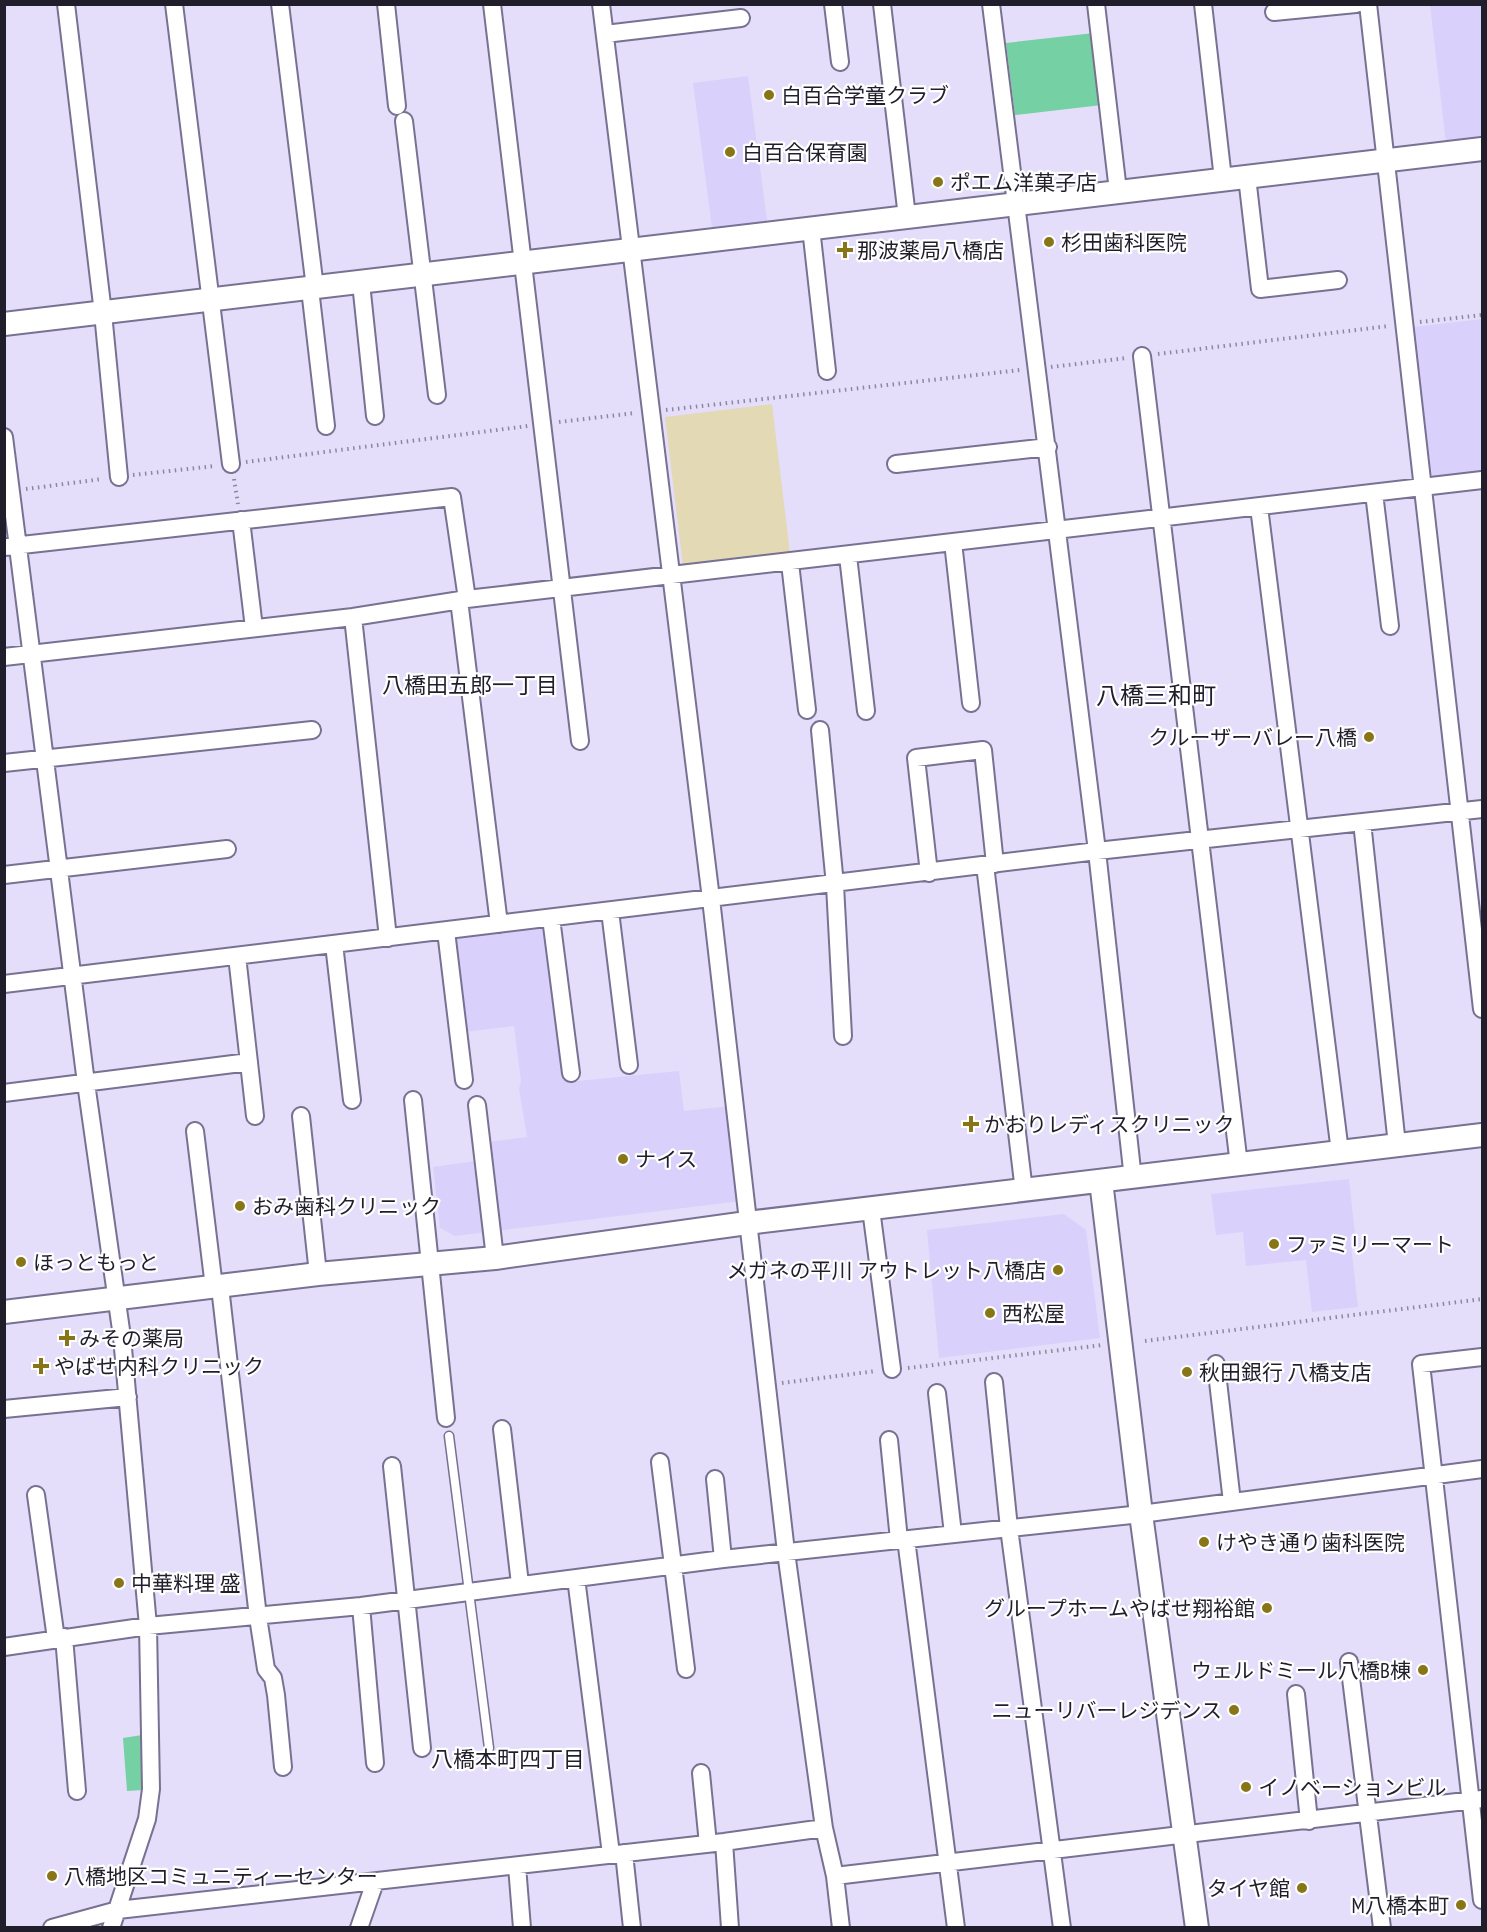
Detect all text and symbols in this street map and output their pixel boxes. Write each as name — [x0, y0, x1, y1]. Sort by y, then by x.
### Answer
place label: 白百合学童クラブ — [781, 82, 949, 109]
marker: 白百合学童クラブ — [762, 88, 776, 102]
place label: 白百合保育園 — [742, 139, 868, 166]
marker: 白百合保育園 — [723, 145, 737, 159]
place label: ポエム洋菓子店 — [950, 169, 1097, 196]
marker: ポエム洋菓子店 — [931, 175, 945, 189]
place label: 杉田歯科医院 — [1061, 229, 1187, 256]
marker: 杉田歯科医院 — [1042, 235, 1056, 249]
place label: 那波薬局八橋店 — [857, 237, 1004, 264]
marker: 那波薬局八橋店 — [838, 243, 852, 257]
district label: 八橋田五郎一丁目 — [382, 671, 558, 699]
district label: 八橋三和町 — [1096, 680, 1216, 711]
place label: クルーザーバレー八橋 — [1148, 724, 1357, 751]
marker: クルーザーバレー八橋 — [1362, 730, 1376, 744]
place label: かおりレディスクリニック — [984, 1111, 1235, 1138]
marker: かおりレディスクリニック — [962, 1115, 980, 1133]
place label: ナイス — [635, 1146, 697, 1173]
marker: ナイス — [616, 1152, 630, 1166]
place label: おみ歯科クリニック — [252, 1193, 441, 1220]
marker: おみ歯科クリニック — [233, 1199, 247, 1213]
place label: ファミリーマート — [1286, 1231, 1454, 1258]
marker: ファミリーマート — [1267, 1237, 1281, 1251]
place label: ほっともっと — [33, 1249, 159, 1276]
marker: ほっともっと — [14, 1255, 28, 1269]
place label: メガネの平川 アウトレット八橋店 — [727, 1257, 1046, 1284]
marker: メガネの平川 アウトレット八橋店 — [1051, 1263, 1065, 1277]
place label: 西松屋 — [1002, 1300, 1065, 1327]
marker: 西松屋 — [983, 1306, 997, 1320]
place label: みその薬局 — [79, 1325, 184, 1352]
marker: みその薬局 — [60, 1331, 74, 1345]
place label: やばせ内科クリニック — [54, 1353, 264, 1380]
marker: やばせ内科クリニック — [32, 1357, 50, 1375]
place label: 秋田銀行 八橋支店 — [1199, 1359, 1371, 1386]
marker: 秋田銀行 八橋支店 — [1180, 1365, 1194, 1379]
place label: けやき通り歯科医院 — [1216, 1529, 1405, 1556]
marker: けやき通り歯科医院 — [1197, 1535, 1211, 1549]
place label: 中華料理 盛 — [131, 1570, 240, 1597]
marker: 中華料理 盛 — [112, 1576, 126, 1590]
place label: グループホームやばせ翔裕館 — [984, 1595, 1255, 1622]
marker: グループホームやばせ翔裕館 — [1260, 1601, 1274, 1615]
place label: ウェルドミール八橋B棟 — [1191, 1657, 1411, 1684]
marker: ウェルドミール八橋B棟 — [1416, 1663, 1430, 1677]
place label: ニューリバーレジデンス — [991, 1697, 1222, 1724]
marker: ニューリバーレジデンス — [1227, 1703, 1241, 1717]
district label: 八橋本町四丁目 — [431, 1745, 585, 1773]
place label: イノベーションビル — [1258, 1774, 1447, 1801]
marker: イノベーションビル — [1239, 1780, 1253, 1794]
place label: 八橋地区コミュニティーセンター — [64, 1863, 378, 1890]
marker: 八橋地区コミュニティーセンター — [45, 1869, 59, 1883]
place label: タイヤ館 — [1207, 1875, 1290, 1902]
marker: タイヤ館 — [1295, 1881, 1309, 1895]
place label: M八橋本町 — [1352, 1892, 1449, 1919]
marker: M八橋本町 — [1454, 1898, 1468, 1912]

